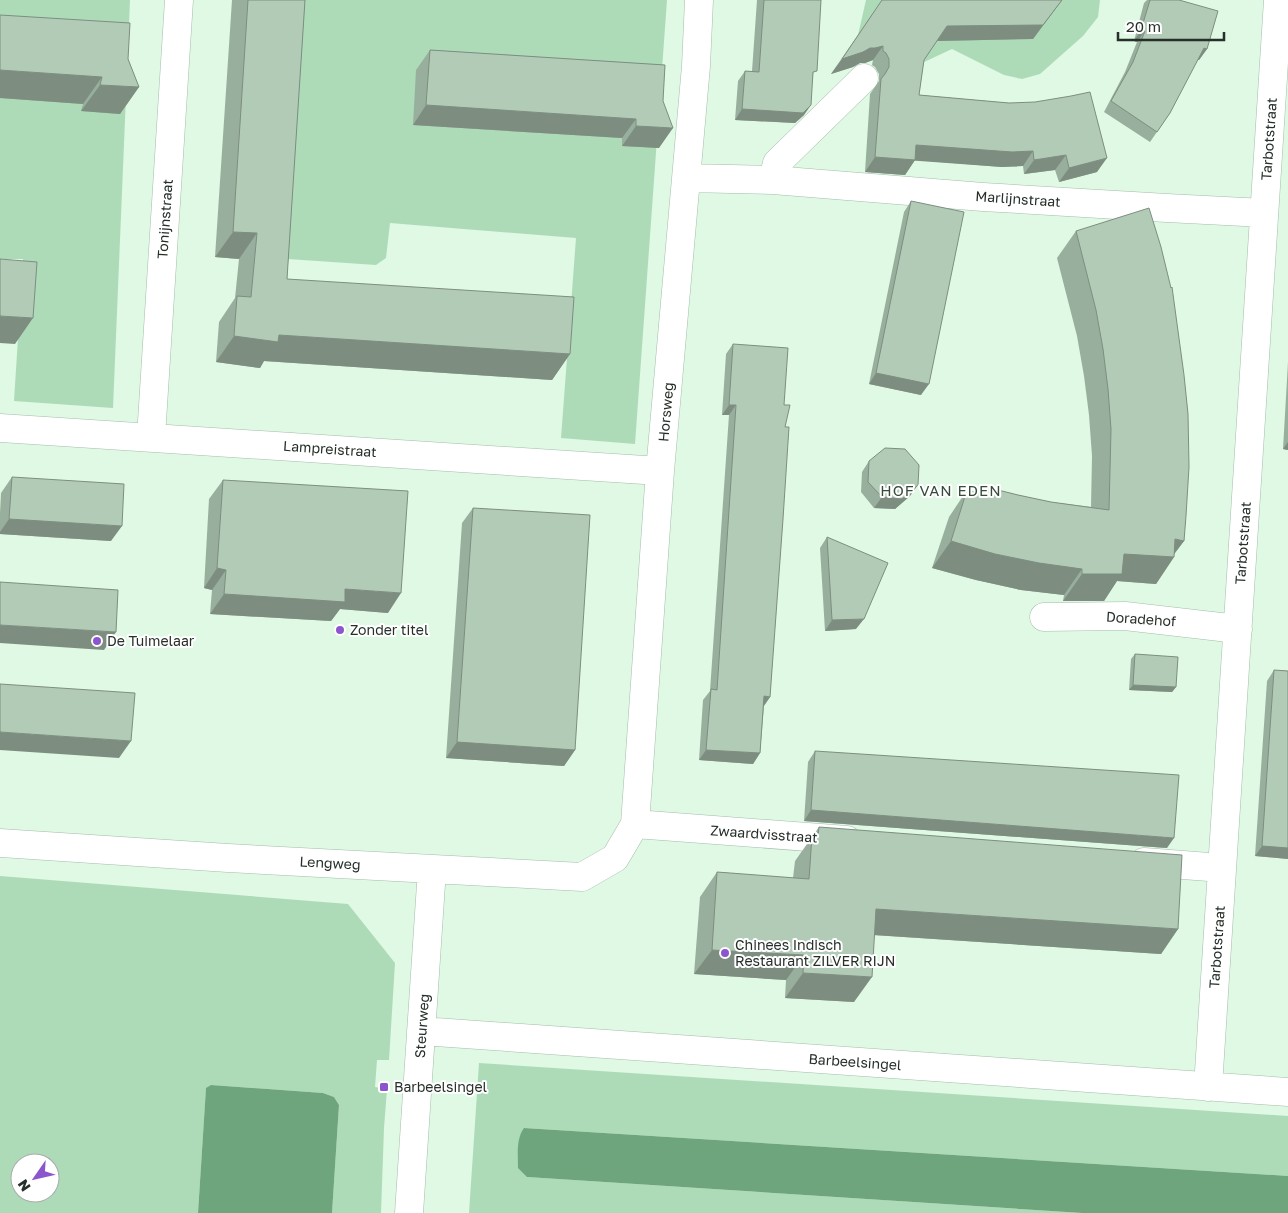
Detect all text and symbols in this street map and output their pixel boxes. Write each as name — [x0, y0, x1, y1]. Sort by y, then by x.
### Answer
scale bar — [1118, 10, 1224, 42]
text: 20 m — [1126, 17, 1161, 35]
street label: Tarbotstraat — [1257, 97, 1280, 181]
street label: Tonijnstraat — [153, 178, 176, 260]
street label: Marlijnstraat — [975, 187, 1061, 210]
street label: Horsweg — [654, 381, 677, 443]
street label: Lampreistraat — [283, 437, 377, 460]
district label: HOF VAN EDEN — [880, 481, 1002, 499]
street label: Tarbotstraat — [1231, 501, 1254, 585]
street label: Doradehof — [1105, 608, 1177, 629]
place label: Zonder titel — [350, 621, 428, 638]
marker: Zonder titel — [334, 624, 346, 636]
place label: De Tuimelaar — [107, 632, 195, 649]
marker: De Tuimelaar — [91, 635, 103, 647]
street label: Zwaardvisstraat — [710, 821, 818, 846]
street label: Lengweg — [299, 852, 361, 873]
street label: Tarbotstraat — [1205, 905, 1228, 989]
place label: Chinees Indisch Restaurant ZILVER RIJN — [735, 936, 895, 969]
marker: Chinees Indisch Restaurant ZILVER RIJN — [719, 947, 731, 959]
street label: Steurweg — [411, 993, 432, 1059]
street label: Barbeelsingel — [808, 1050, 902, 1073]
place label: Barbeelsingel — [394, 1078, 487, 1095]
marker: Barbeelsingel — [378, 1081, 390, 1093]
north arrow — [10, 1153, 60, 1203]
text: N — [14, 1176, 34, 1195]

